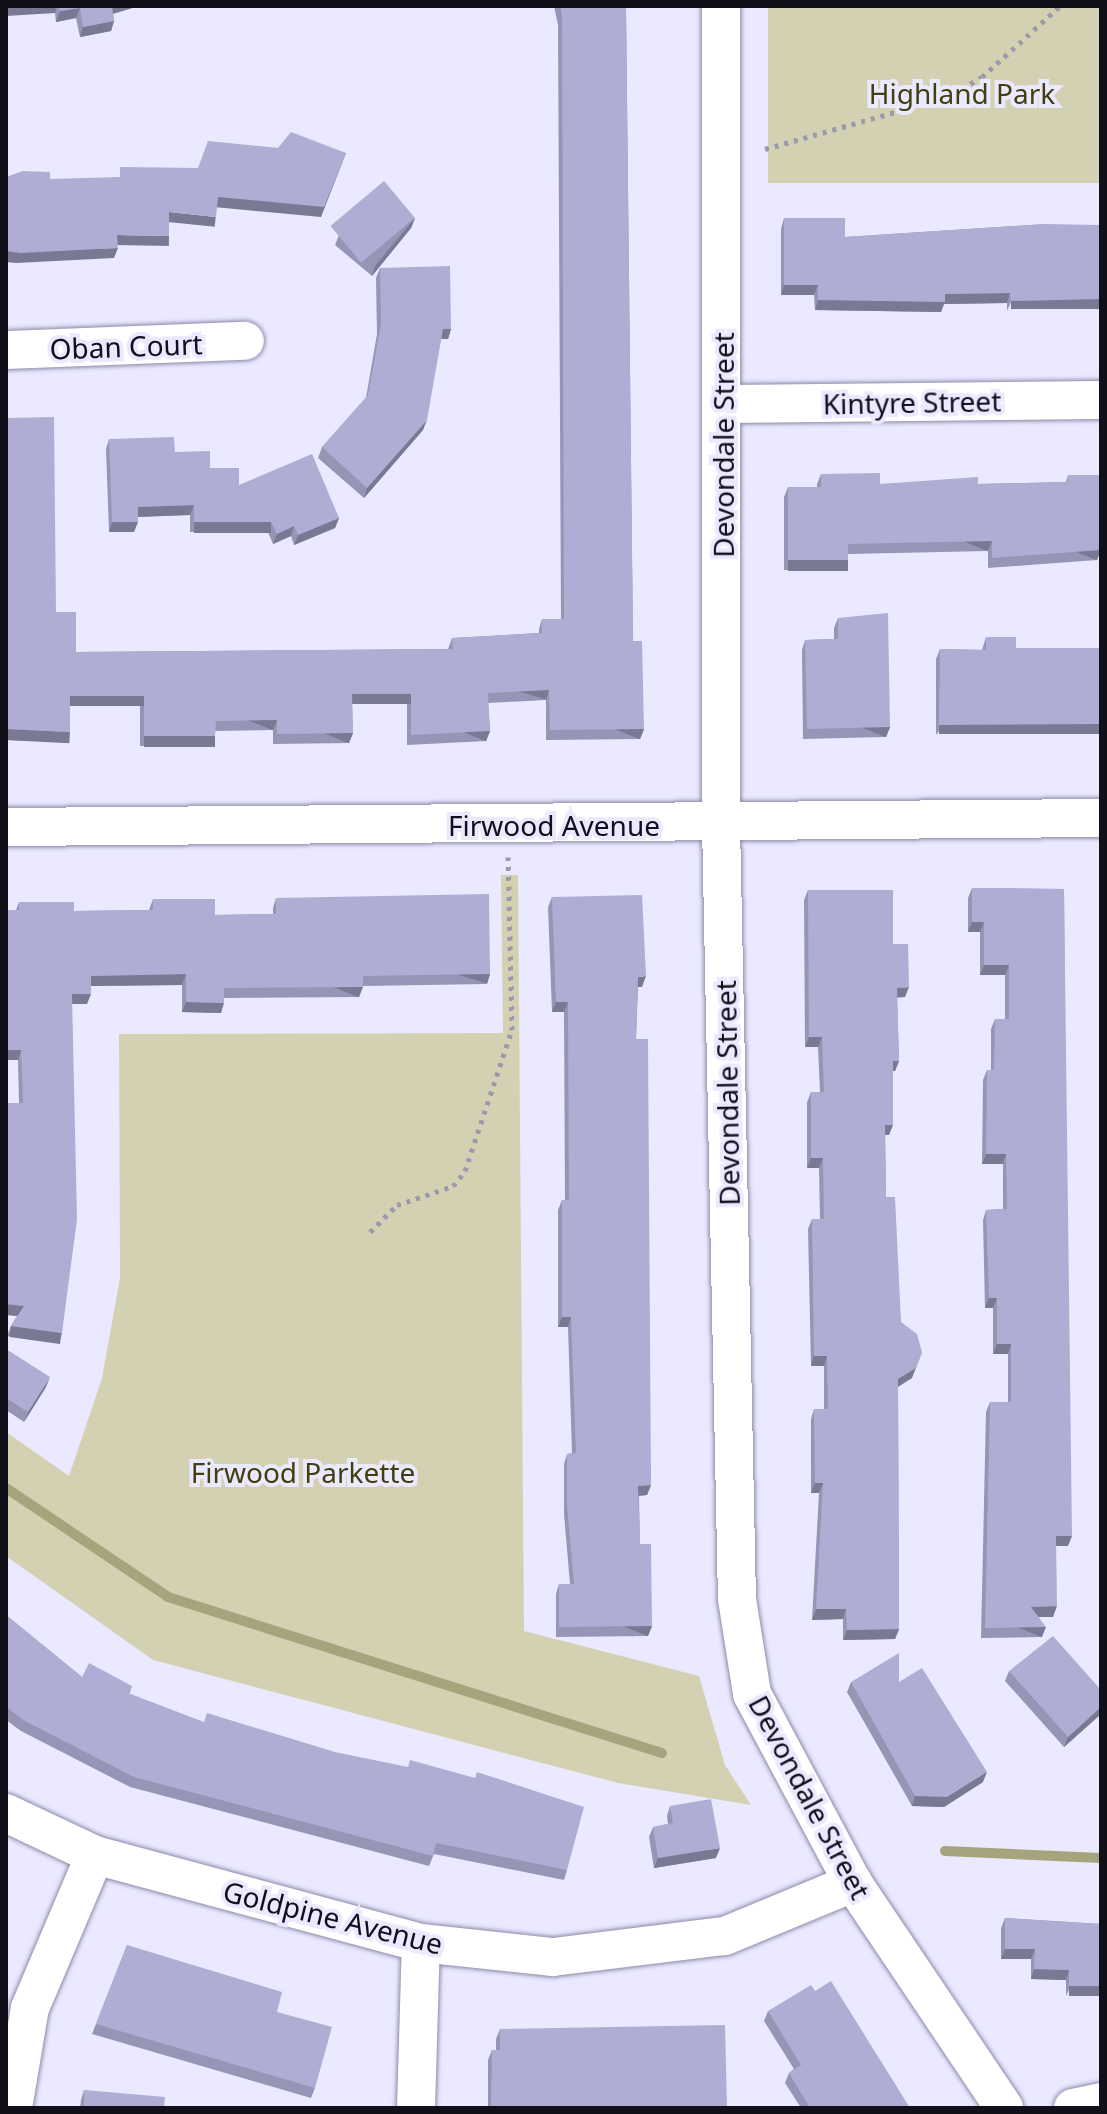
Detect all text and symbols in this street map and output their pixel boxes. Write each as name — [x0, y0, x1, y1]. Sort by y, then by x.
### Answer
park label: Highland Park — [869, 76, 1055, 110]
street label: Oban Court — [49, 327, 203, 365]
street label: Devondale Street — [706, 332, 740, 558]
street label: Kintyre Street — [822, 384, 1002, 420]
street label: Firwood Avenue — [448, 808, 660, 842]
street label: Devondale Street — [708, 980, 746, 1206]
park label: Firwood Parkette — [191, 1455, 415, 1489]
street label: Devondale Street — [742, 1690, 878, 1904]
street label: Goldpine Avenue — [220, 1873, 446, 1961]

